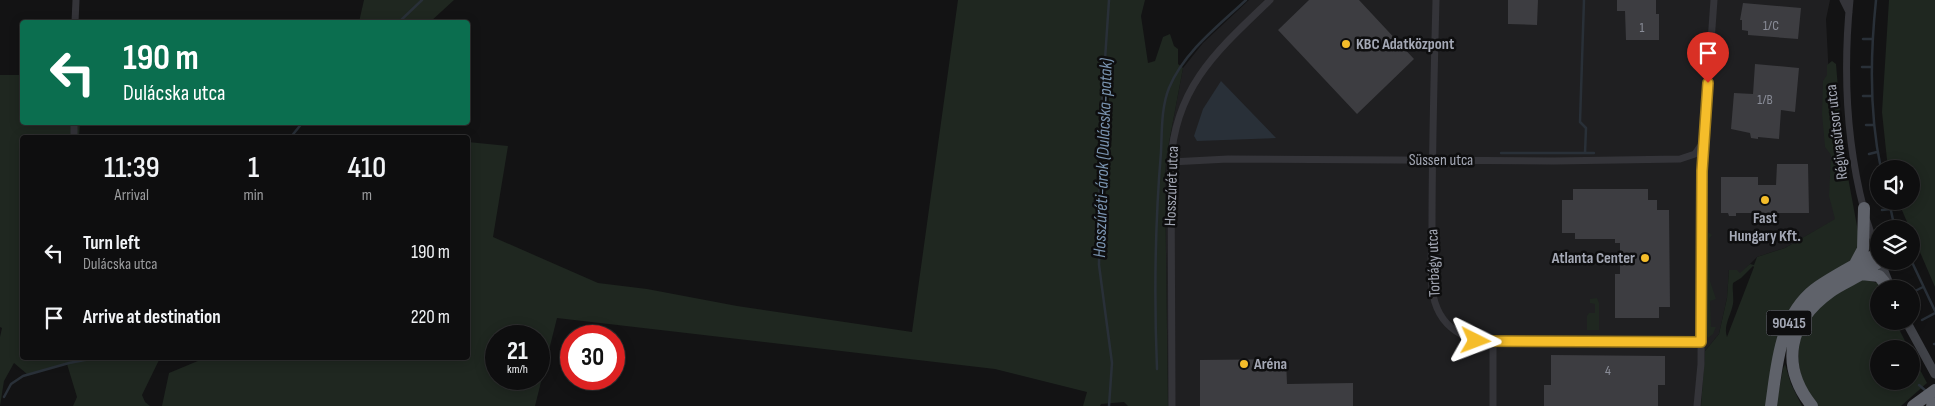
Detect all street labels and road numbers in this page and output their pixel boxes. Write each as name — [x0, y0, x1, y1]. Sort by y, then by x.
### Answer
street label: Régivasútsor utca — [1822, 83, 1852, 181]
street label: Hosszúrét utca — [1161, 146, 1183, 226]
street label: Süssen utca — [1409, 151, 1473, 170]
street label: Torbágy utca — [1423, 229, 1445, 297]
road number: 90415 — [1766, 310, 1812, 336]

